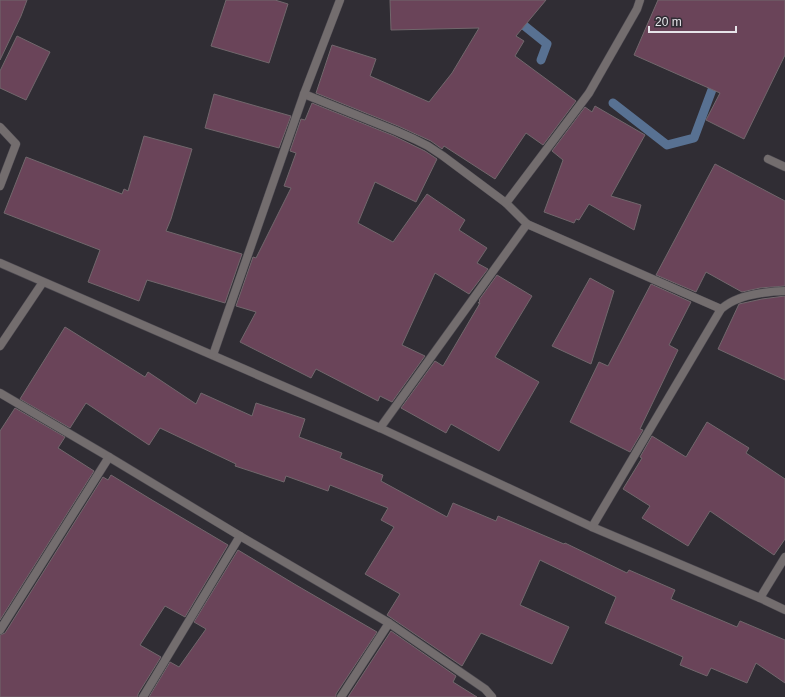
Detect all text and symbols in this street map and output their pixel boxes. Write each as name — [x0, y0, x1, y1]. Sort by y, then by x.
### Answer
scale bar — [649, 8, 736, 34]
text: 20 m — [655, 15, 682, 29]

